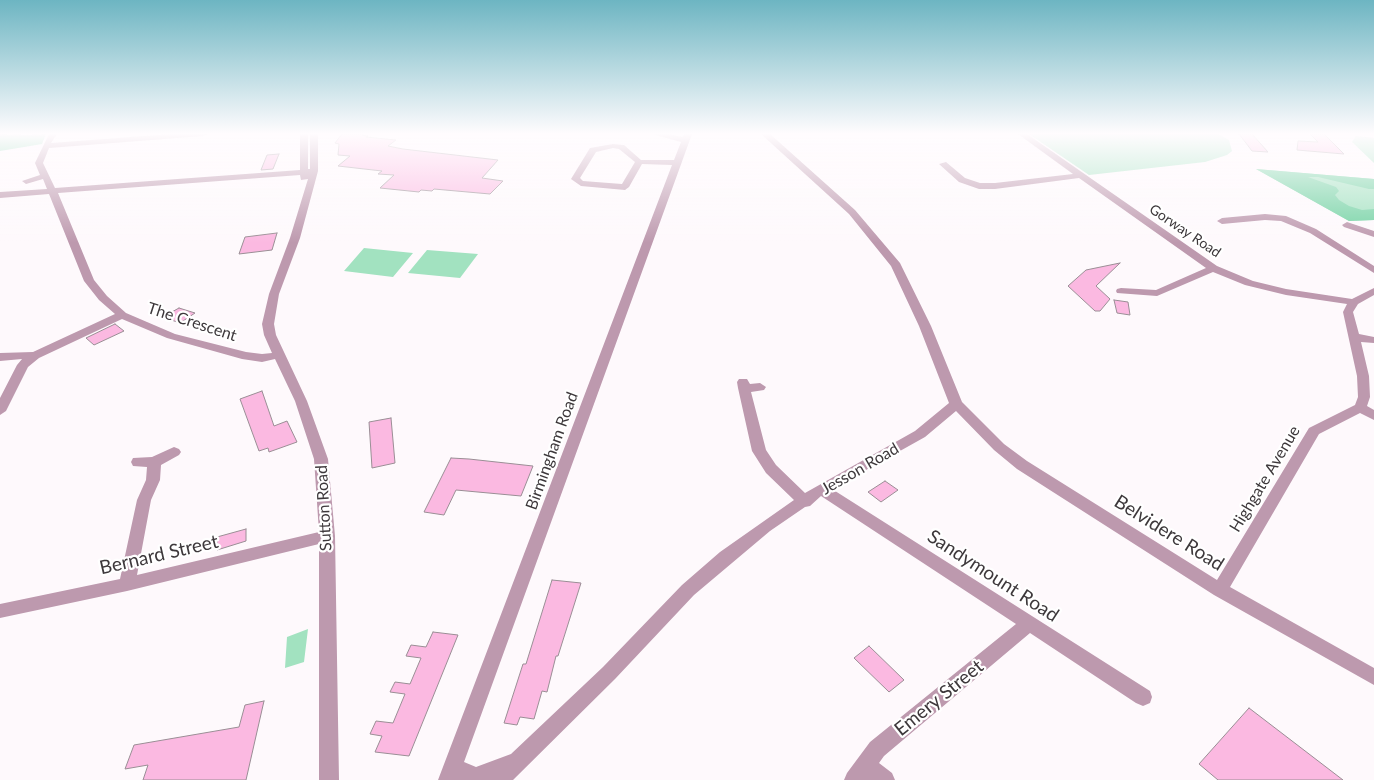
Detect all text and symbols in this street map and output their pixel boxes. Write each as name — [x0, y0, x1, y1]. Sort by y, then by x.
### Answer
street label: Gorway Road — [1146, 201, 1224, 261]
street label: The Crescent — [145, 299, 239, 345]
street label: Birmingham Road — [522, 390, 582, 512]
street label: Highgate Avenue — [1226, 422, 1304, 536]
street label: Jesson Road — [818, 439, 902, 499]
street label: Sutton Road — [312, 465, 336, 551]
street label: Belvidere Road — [1110, 490, 1228, 576]
street label: Sandymount Road — [923, 525, 1063, 627]
street label: Bernard Street — [97, 530, 221, 580]
street label: Emery Street — [890, 655, 988, 741]

